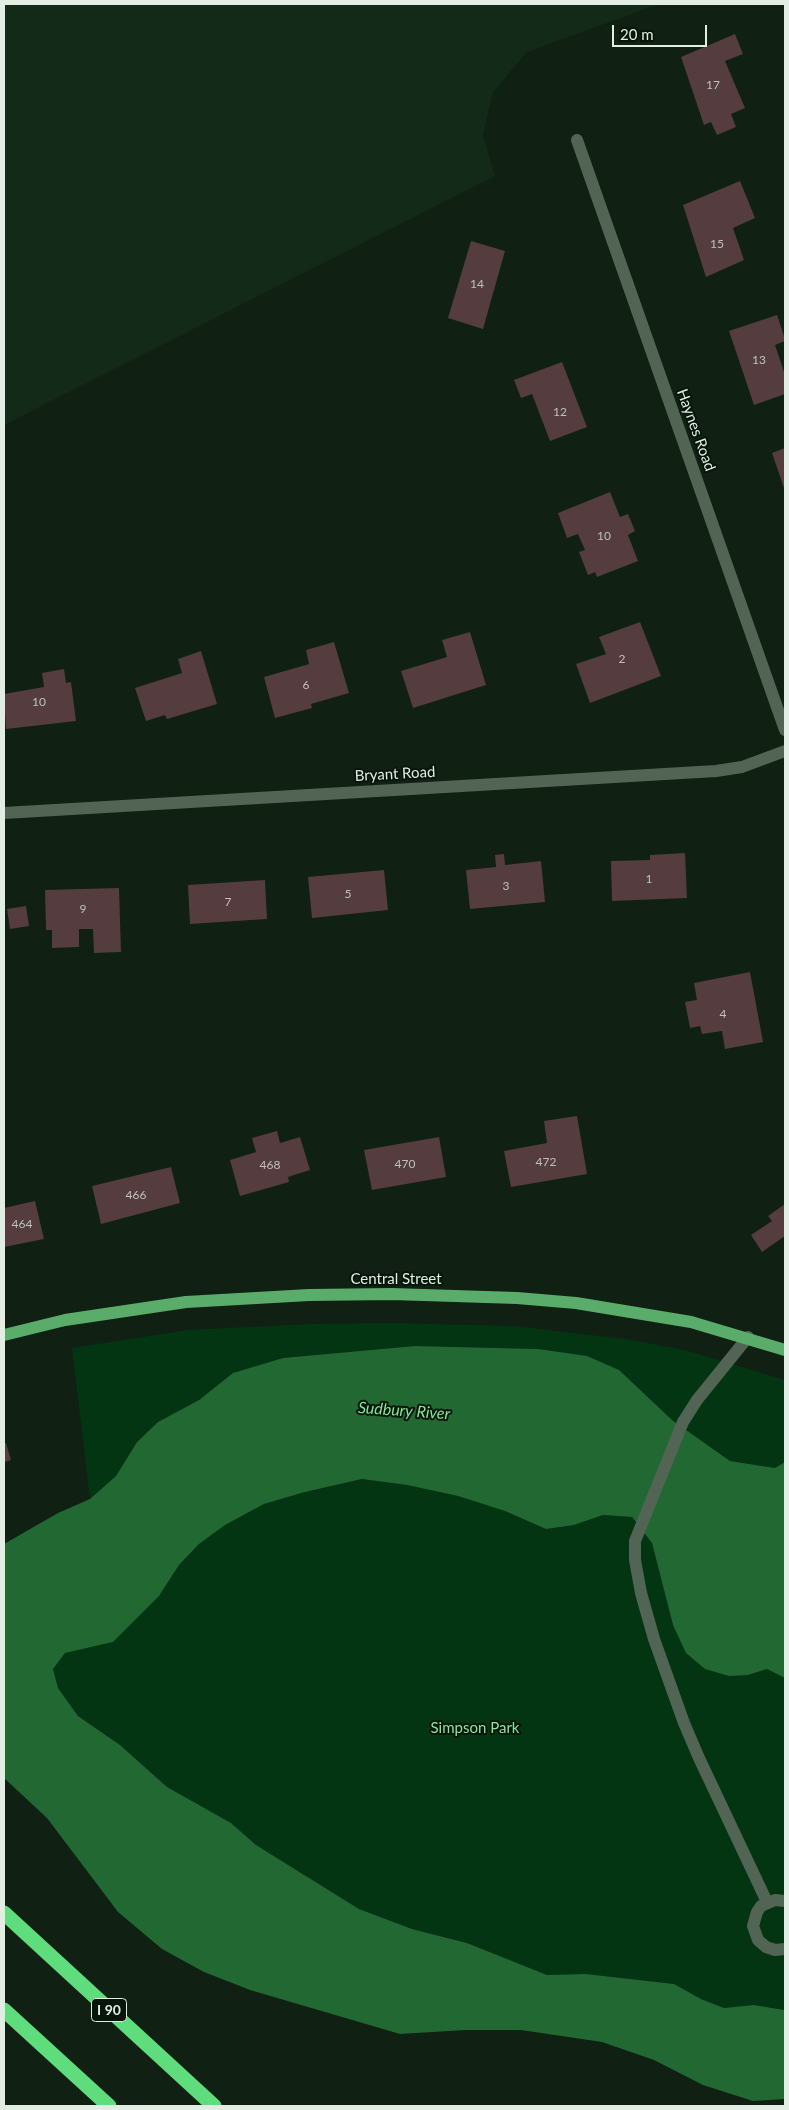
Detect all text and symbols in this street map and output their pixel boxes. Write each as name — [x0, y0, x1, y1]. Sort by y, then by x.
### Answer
scale bar — [614, 15, 709, 47]
text: 20 m — [620, 25, 654, 43]
house number: 17 — [706, 78, 720, 92]
house number: 15 — [710, 237, 724, 251]
house number: 14 — [470, 277, 484, 291]
house number: 13 — [752, 353, 766, 367]
street label: Haynes Road — [673, 386, 719, 474]
house number: 12 — [553, 405, 567, 419]
house number: 10 — [597, 529, 611, 543]
house number: 2 — [619, 652, 625, 666]
house number: 6 — [303, 678, 309, 692]
house number: 10 — [32, 695, 46, 709]
street label: Bryant Road — [354, 763, 436, 785]
house number: 1 — [646, 872, 652, 886]
house number: 3 — [503, 879, 509, 893]
house number: 5 — [345, 887, 351, 901]
house number: 7 — [225, 895, 231, 909]
house number: 9 — [80, 902, 86, 916]
house number: 4 — [720, 1007, 726, 1021]
house number: 472 — [536, 1155, 556, 1169]
house number: 470 — [395, 1157, 415, 1171]
house number: 468 — [260, 1158, 280, 1172]
house number: 466 — [126, 1188, 146, 1202]
house number: 464 — [12, 1217, 32, 1231]
street label: Central Street — [350, 1270, 442, 1288]
water label: Sudbury River — [357, 1398, 451, 1424]
park label: Simpson Park — [431, 1719, 519, 1737]
road number: I 90 — [92, 1998, 126, 2022]

